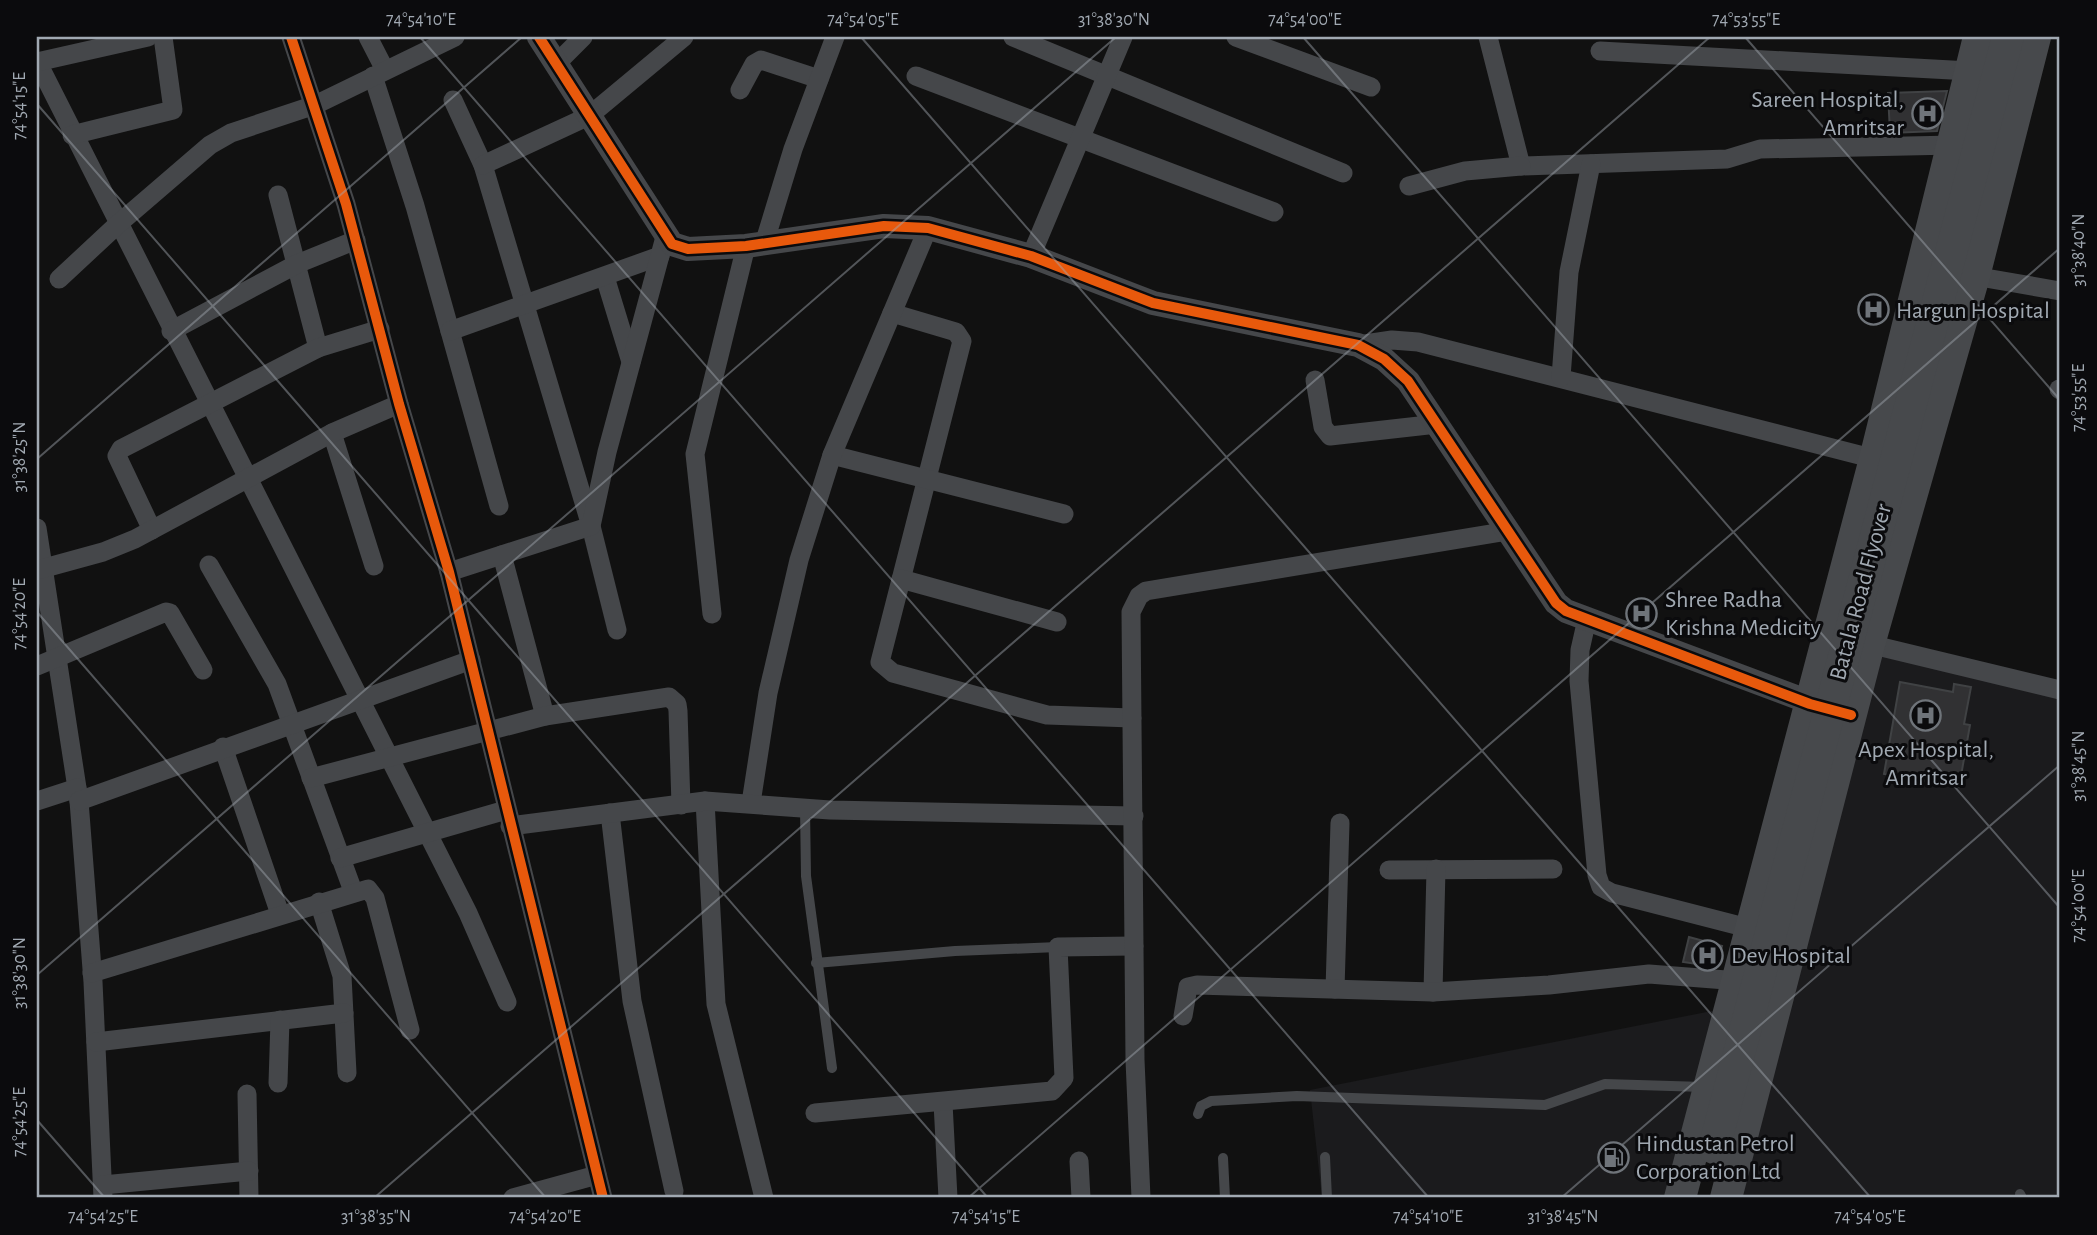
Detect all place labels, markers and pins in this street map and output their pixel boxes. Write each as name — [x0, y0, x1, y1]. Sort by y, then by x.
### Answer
place label: Sareen Hospital, Amritsar — [1751, 88, 1904, 140]
hospital icon: Sareen Hospital, Amritsar — [1910, 96, 1944, 130]
hospital icon: Hargun Hospital — [1856, 293, 1890, 327]
place label: Hargun Hospital — [1896, 299, 2050, 323]
place label: Shree Radha Krishna Medicity — [1665, 588, 1821, 640]
hospital icon: Shree Radha Krishna Medicity — [1625, 596, 1659, 630]
hospital icon: Apex Hospital, Amritsar — [1909, 698, 1943, 732]
place label: Apex Hospital, Amritsar — [1858, 738, 1994, 790]
hospital icon: Dev Hospital — [1691, 938, 1725, 972]
place label: Dev Hospital — [1731, 944, 1851, 968]
place label: Hindustan Petrol Corporation Ltd — [1636, 1132, 1795, 1184]
fuel station icon: Hindustan Petrol Corporation Ltd — [1596, 1140, 1630, 1174]

